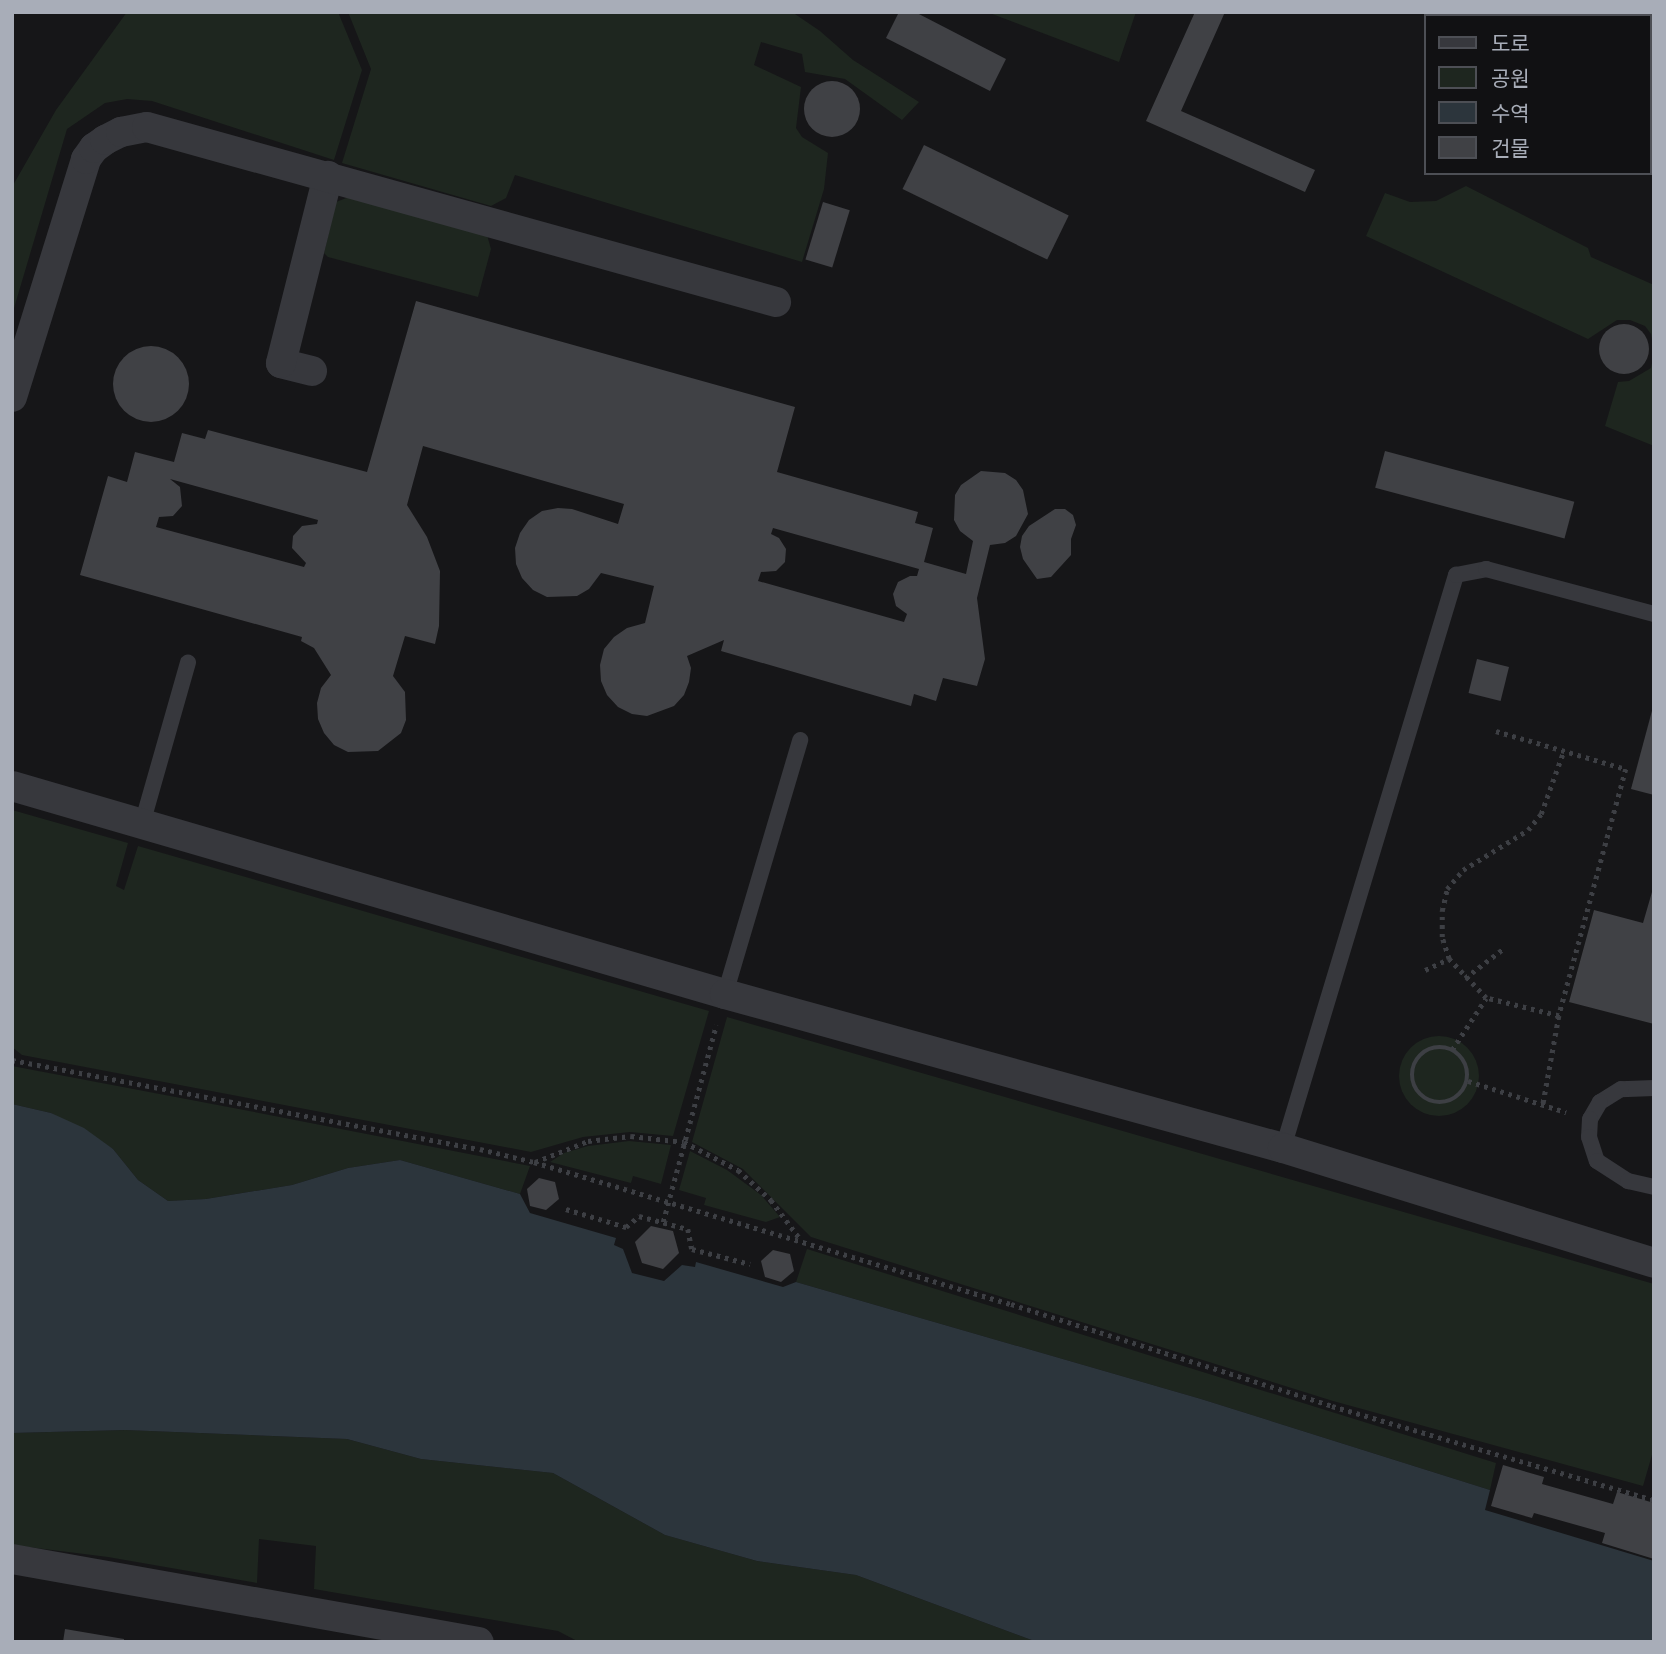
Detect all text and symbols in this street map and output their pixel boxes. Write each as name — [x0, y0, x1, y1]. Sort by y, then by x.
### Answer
legend — [1424, 14, 1652, 175]
text: 도로 — [1491, 29, 1530, 59]
text: 공원 — [1491, 64, 1530, 94]
text: 수역 — [1491, 99, 1530, 129]
text: 건물 — [1491, 134, 1530, 164]

